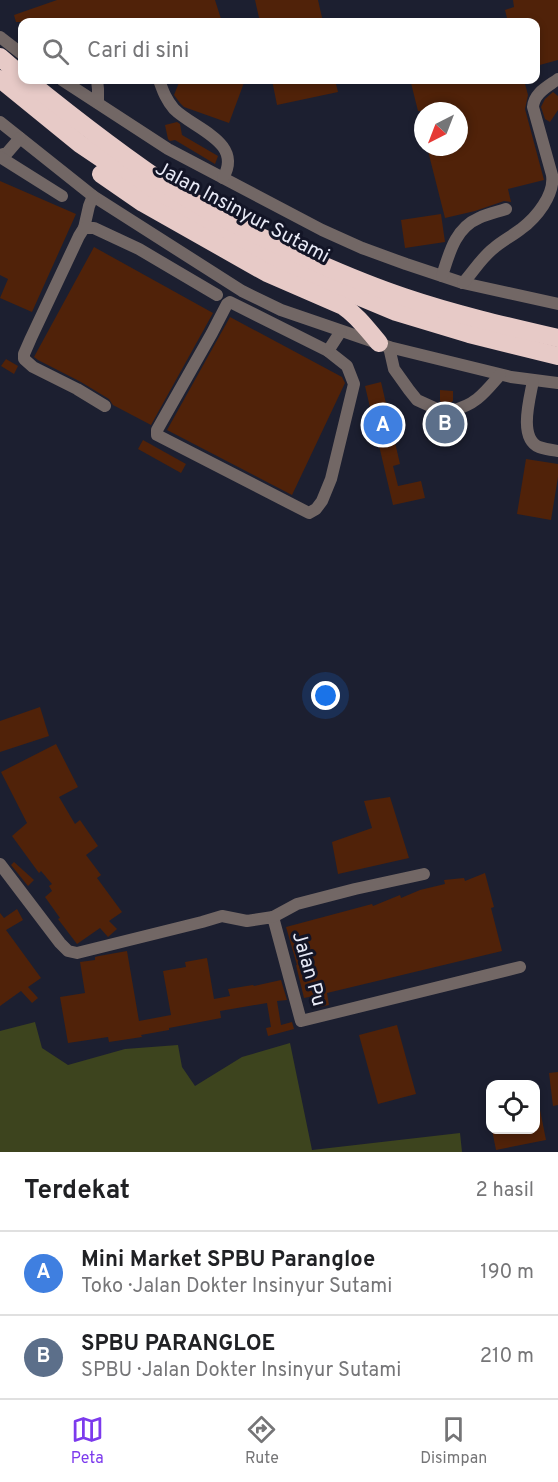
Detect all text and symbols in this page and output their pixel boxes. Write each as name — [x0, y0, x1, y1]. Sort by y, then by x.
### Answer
search box — [18, 18, 540, 84]
icon: search — [39, 35, 72, 68]
text: Cari di sini — [87, 38, 189, 65]
north arrow — [414, 102, 468, 156]
street label: Jalan Insinyur Sutami — [150, 156, 334, 270]
pin: A — [364, 402, 403, 448]
pin: B — [426, 402, 464, 446]
your location — [311, 681, 340, 710]
street label: Jalan Pu — [285, 928, 331, 1010]
map controls — [486, 1080, 540, 1134]
button: locate — [486, 1080, 540, 1134]
text: Terdekat — [24, 1175, 130, 1208]
text: 2 hasil — [475, 1178, 534, 1204]
text: Mini Market SPBU Parangloe — [81, 1247, 375, 1274]
text: A — [36, 1260, 51, 1286]
text: 190 m — [480, 1260, 534, 1286]
text: Toko · Jalan Dokter Insinyur Sutami — [81, 1274, 392, 1300]
text: SPBU PARANGLOE — [81, 1331, 275, 1358]
text: B — [37, 1344, 50, 1370]
text: 210 m — [480, 1344, 534, 1370]
text: SPBU · Jalan Dokter Insinyur Sutami — [81, 1358, 401, 1384]
tab: Peta — [71, 1413, 104, 1469]
tab: Rute — [245, 1413, 279, 1469]
tab: Disimpan — [420, 1413, 487, 1469]

